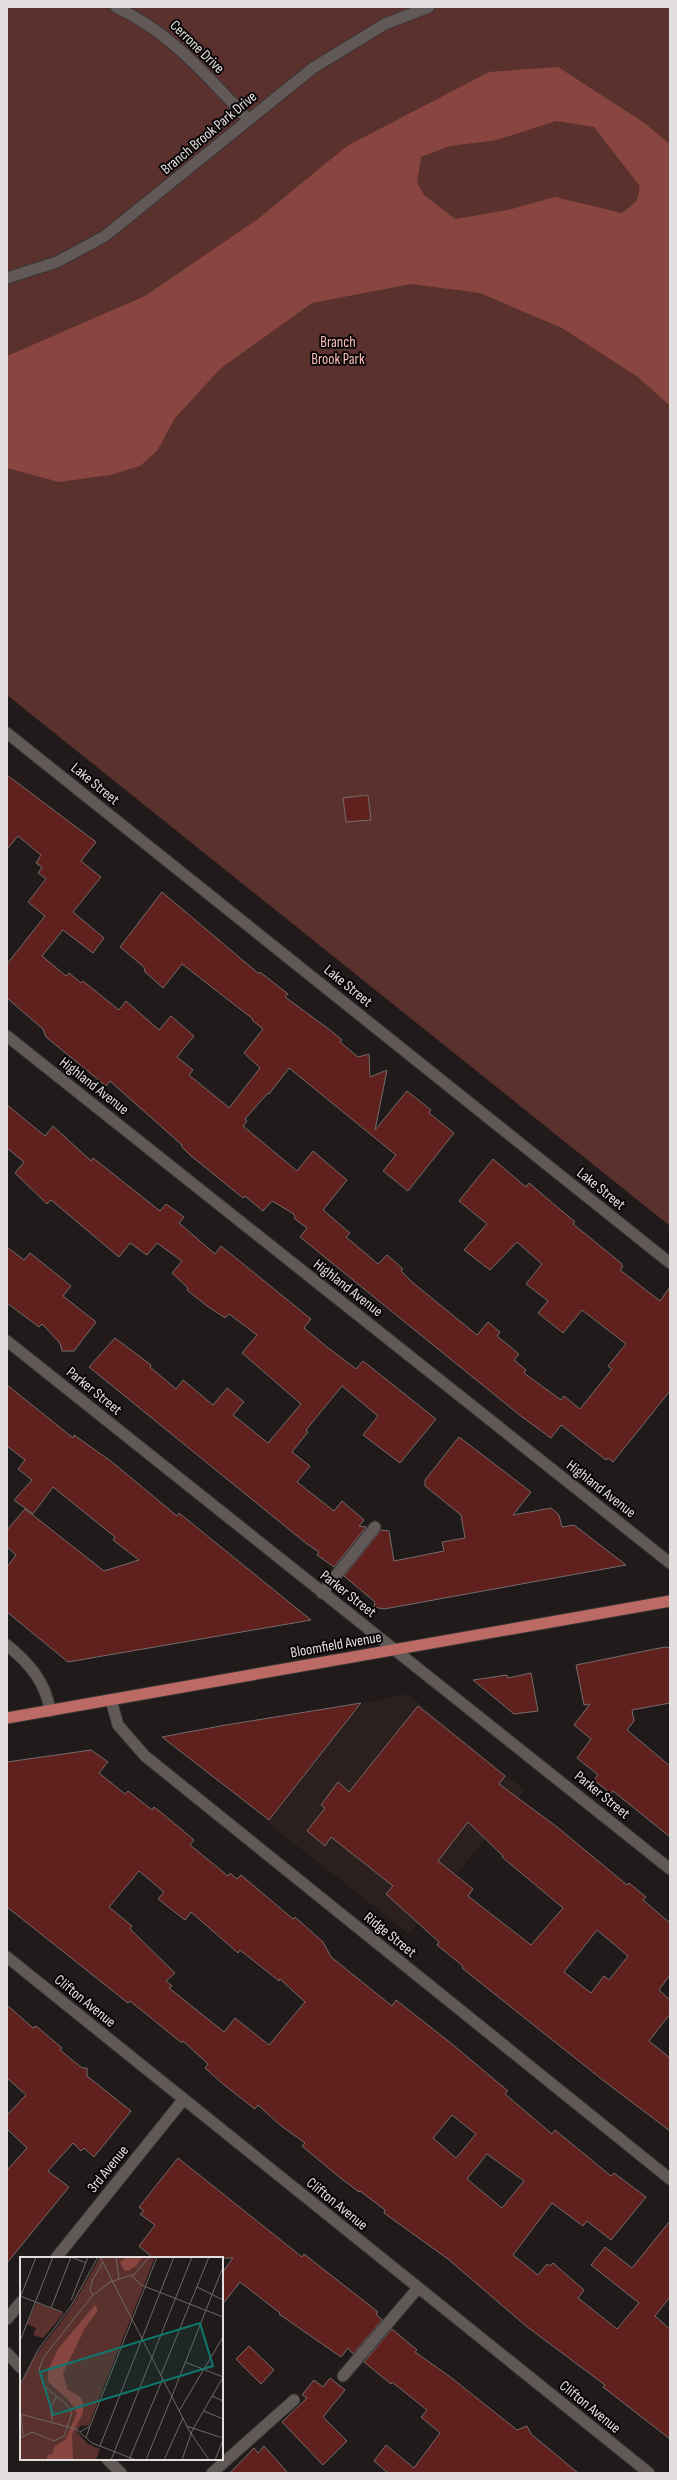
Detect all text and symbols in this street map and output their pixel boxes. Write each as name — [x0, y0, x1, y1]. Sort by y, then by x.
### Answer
street label: Cerrone Drive — [166, 16, 228, 78]
street label: Branch Brook Park Drive — [157, 87, 261, 179]
park label: Branch Brook Park — [311, 333, 365, 369]
street label: Lake Street — [67, 759, 123, 810]
street label: Lake Street — [320, 961, 376, 1012]
street label: Highland Avenue — [55, 1053, 133, 1119]
street label: Lake Street — [573, 1164, 629, 1215]
street label: Highland Avenue — [309, 1255, 387, 1321]
street label: Parker Street — [62, 1363, 126, 1419]
street label: Highland Avenue — [562, 1456, 640, 1522]
street label: Parker Street — [316, 1566, 380, 1622]
street label: Bloomfield Avenue — [289, 1628, 383, 1662]
street label: Parker Street — [570, 1767, 634, 1823]
street label: Ridge Street — [360, 1908, 420, 1962]
street label: Clifton Avenue — [50, 1970, 120, 2032]
street label: 3rd Avenue — [83, 2141, 133, 2197]
street label: Clifton Avenue — [302, 2173, 372, 2235]
inset map — [20, 2257, 223, 2460]
street label: Clifton Avenue — [555, 2376, 625, 2438]

